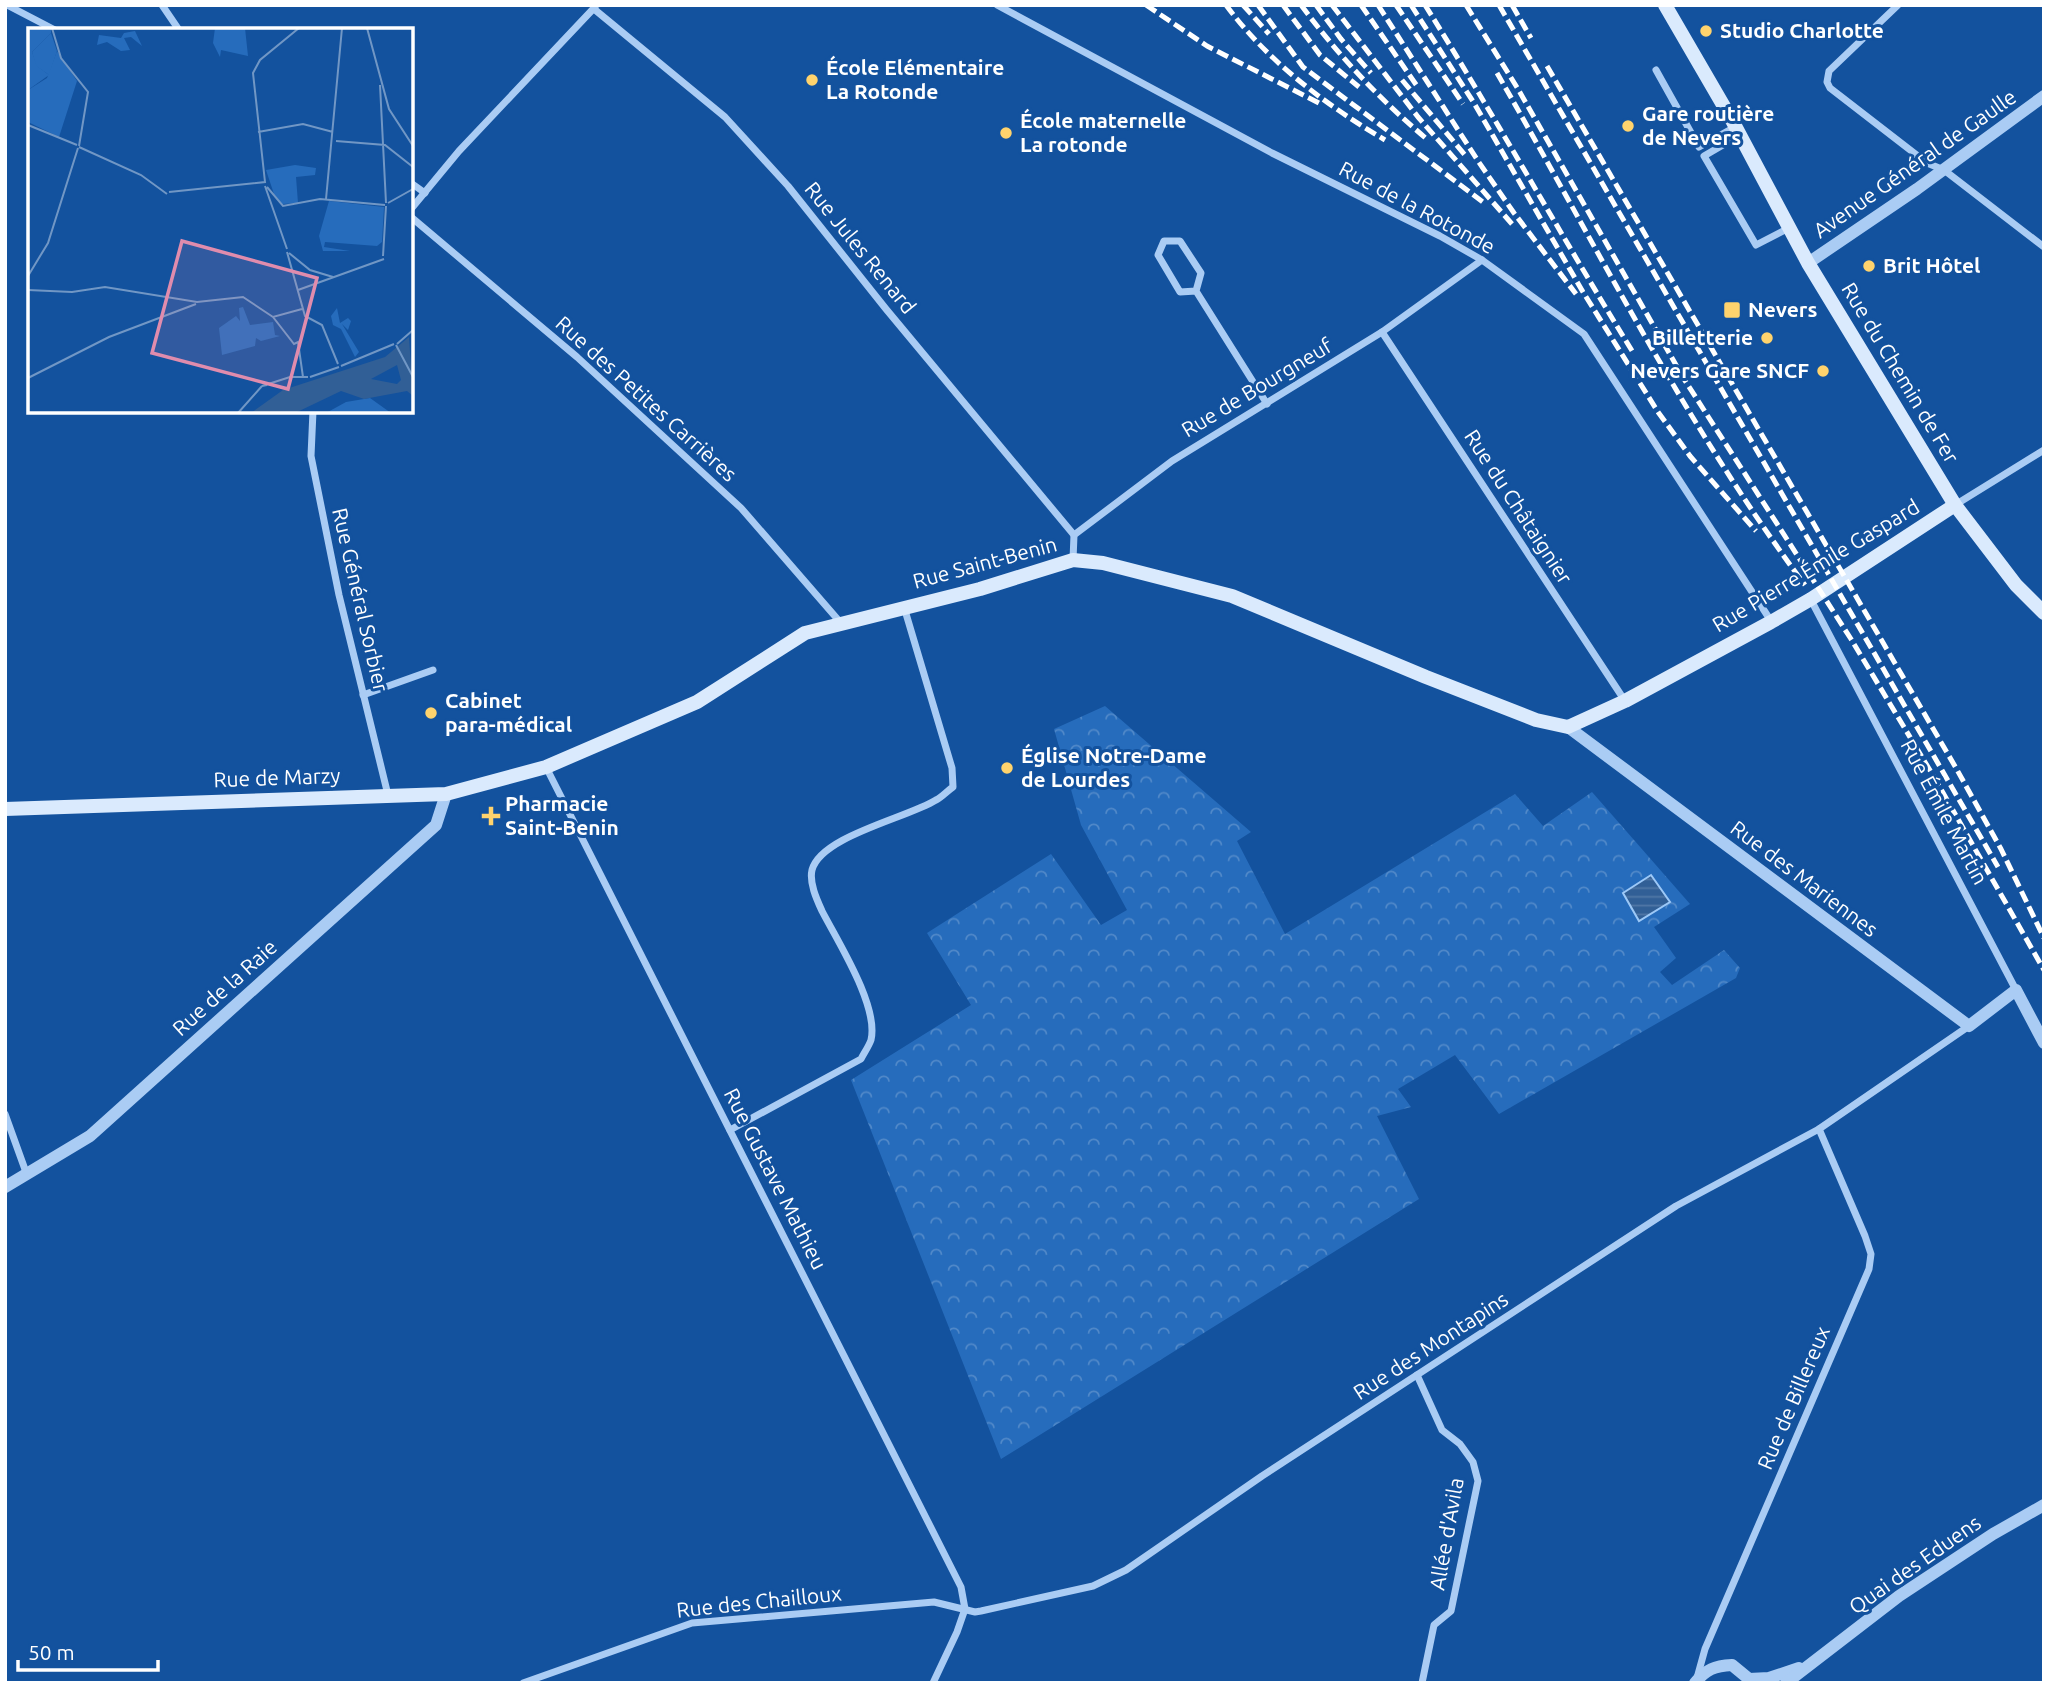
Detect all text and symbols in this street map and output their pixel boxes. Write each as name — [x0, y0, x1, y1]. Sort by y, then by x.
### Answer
place label: Studio Charlotte — [1720, 18, 1884, 42]
marker: Studio Charlotte — [1698, 23, 1714, 39]
inset map — [28, 28, 413, 413]
place label: École Elémentaire La Rotonde — [826, 55, 1004, 103]
marker: École Elémentaire La Rotonde — [804, 72, 820, 88]
street label: Avenue Général de Gaulle — [1809, 84, 2020, 242]
place label: Gare routière de Nevers — [1642, 101, 1774, 149]
place label: École maternelle La rotonde — [1020, 108, 1186, 156]
marker: Gare routière de Nevers — [1620, 118, 1636, 134]
marker: École maternelle La rotonde — [998, 125, 1014, 141]
street label: Rue de la Rotonde — [1335, 156, 1499, 258]
street label: Rue Jules Renard — [800, 177, 921, 318]
place label: Brit Hôtel — [1883, 253, 1980, 277]
marker: Brit Hôtel — [1861, 258, 1877, 274]
street label: Rue du Chemin de Fer — [1837, 278, 1964, 467]
place label: Nevers — [1748, 297, 1817, 321]
marker: Nevers — [1722, 300, 1742, 320]
street label: Rue des Petites Carrières — [551, 311, 742, 486]
place label: Billetterie — [1652, 325, 1753, 349]
marker: Billetterie — [1759, 330, 1775, 346]
street label: Rue de Bourgneuf — [1177, 332, 1337, 442]
place label: Nevers Gare SNCF — [1630, 358, 1809, 382]
marker: Nevers Gare SNCF — [1815, 363, 1831, 379]
street label: Rue du Châtaignier — [1460, 425, 1578, 588]
street label: Rue Pierre Émile Gaspard — [1708, 494, 1923, 636]
street label: Rue Général Sorbier — [328, 506, 394, 694]
street label: Rue Saint-Benin — [910, 531, 1059, 593]
place label: Cabinet para-médical — [445, 688, 572, 736]
marker: Cabinet para-médical — [423, 705, 439, 721]
street label: Rue Émile Martin — [1897, 735, 1993, 888]
place label: Église Notre-Dame de Lourdes — [1021, 743, 1207, 791]
marker: Église Notre-Dame de Lourdes — [999, 760, 1015, 776]
street label: Rue de Marzy — [213, 763, 341, 791]
place label: Pharmacie Saint-Benin — [505, 791, 619, 839]
marker: Pharmacie Saint-Benin — [483, 808, 499, 824]
street label: Rue des Mariennes — [1726, 815, 1883, 941]
street label: Rue de la Raie — [167, 934, 281, 1040]
street label: Rue Gustave Mathieu — [720, 1084, 832, 1273]
street label: Rue des Montapins — [1349, 1286, 1512, 1404]
street label: Rue de Billereux — [1752, 1322, 1834, 1473]
street label: Allée d'Avila — [1424, 1476, 1468, 1592]
street label: Quai des Eduens — [1844, 1510, 1985, 1619]
street label: Rue des Chailloux — [675, 1580, 843, 1622]
scale bar — [18, 1628, 158, 1672]
text: 50 m — [28, 1640, 75, 1664]

